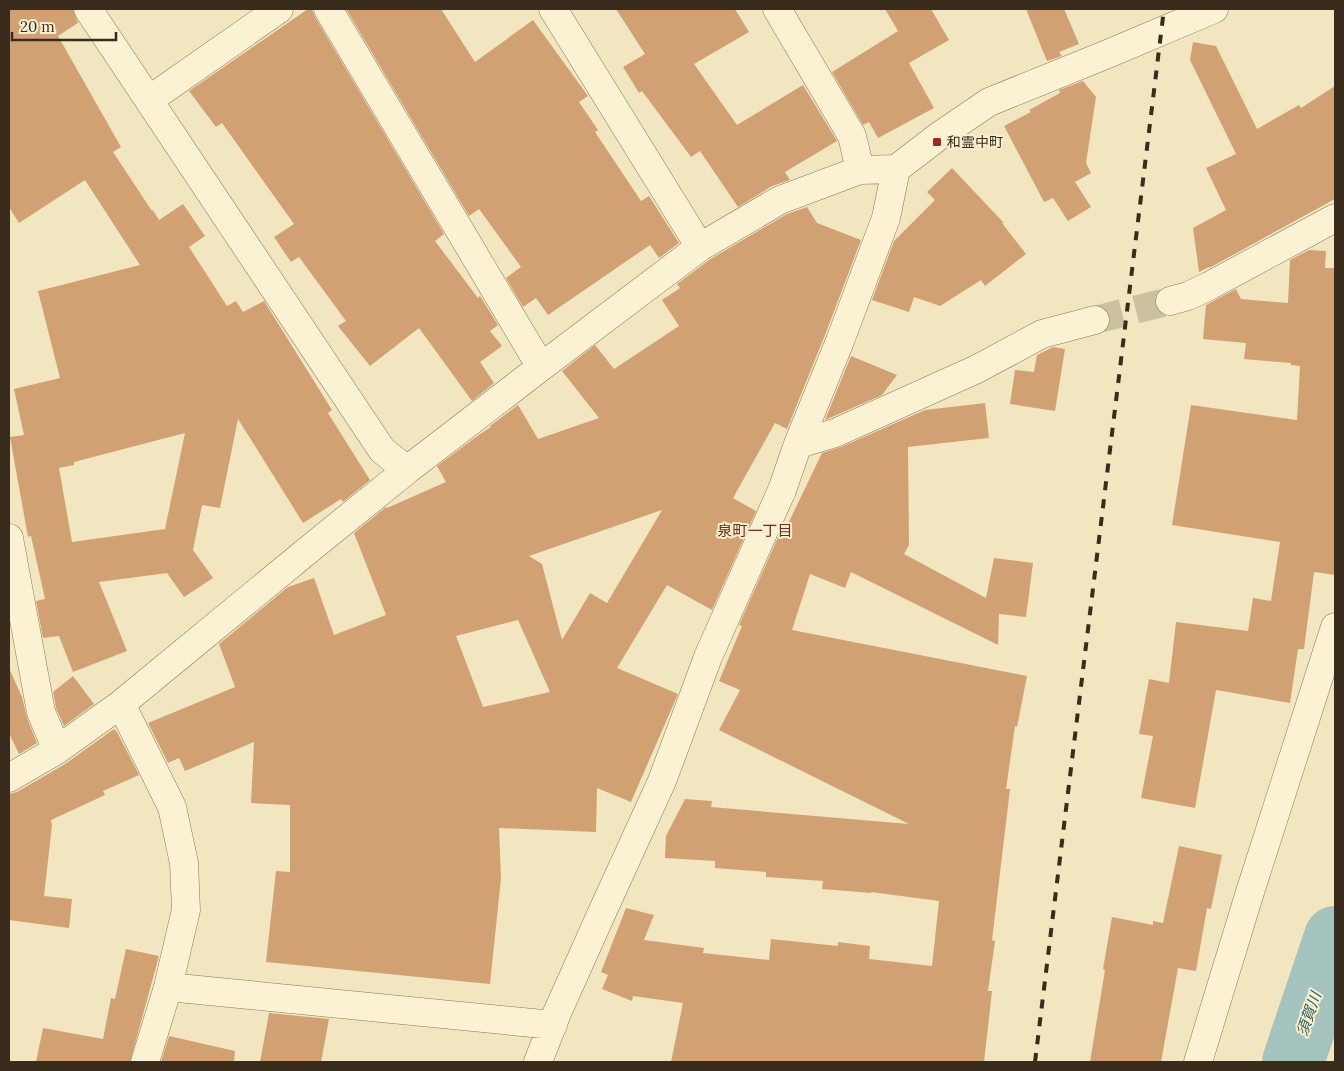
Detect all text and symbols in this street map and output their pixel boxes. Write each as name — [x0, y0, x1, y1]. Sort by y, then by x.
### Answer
scale bar — [12, 10, 116, 42]
text: 20 m — [20, 17, 55, 36]
place label: 和霊中町 — [947, 133, 1003, 151]
marker: 和霊中町 — [931, 136, 943, 148]
district label: 泉町一丁目 — [717, 521, 793, 540]
water label: 須賀川 — [1292, 988, 1325, 1038]

